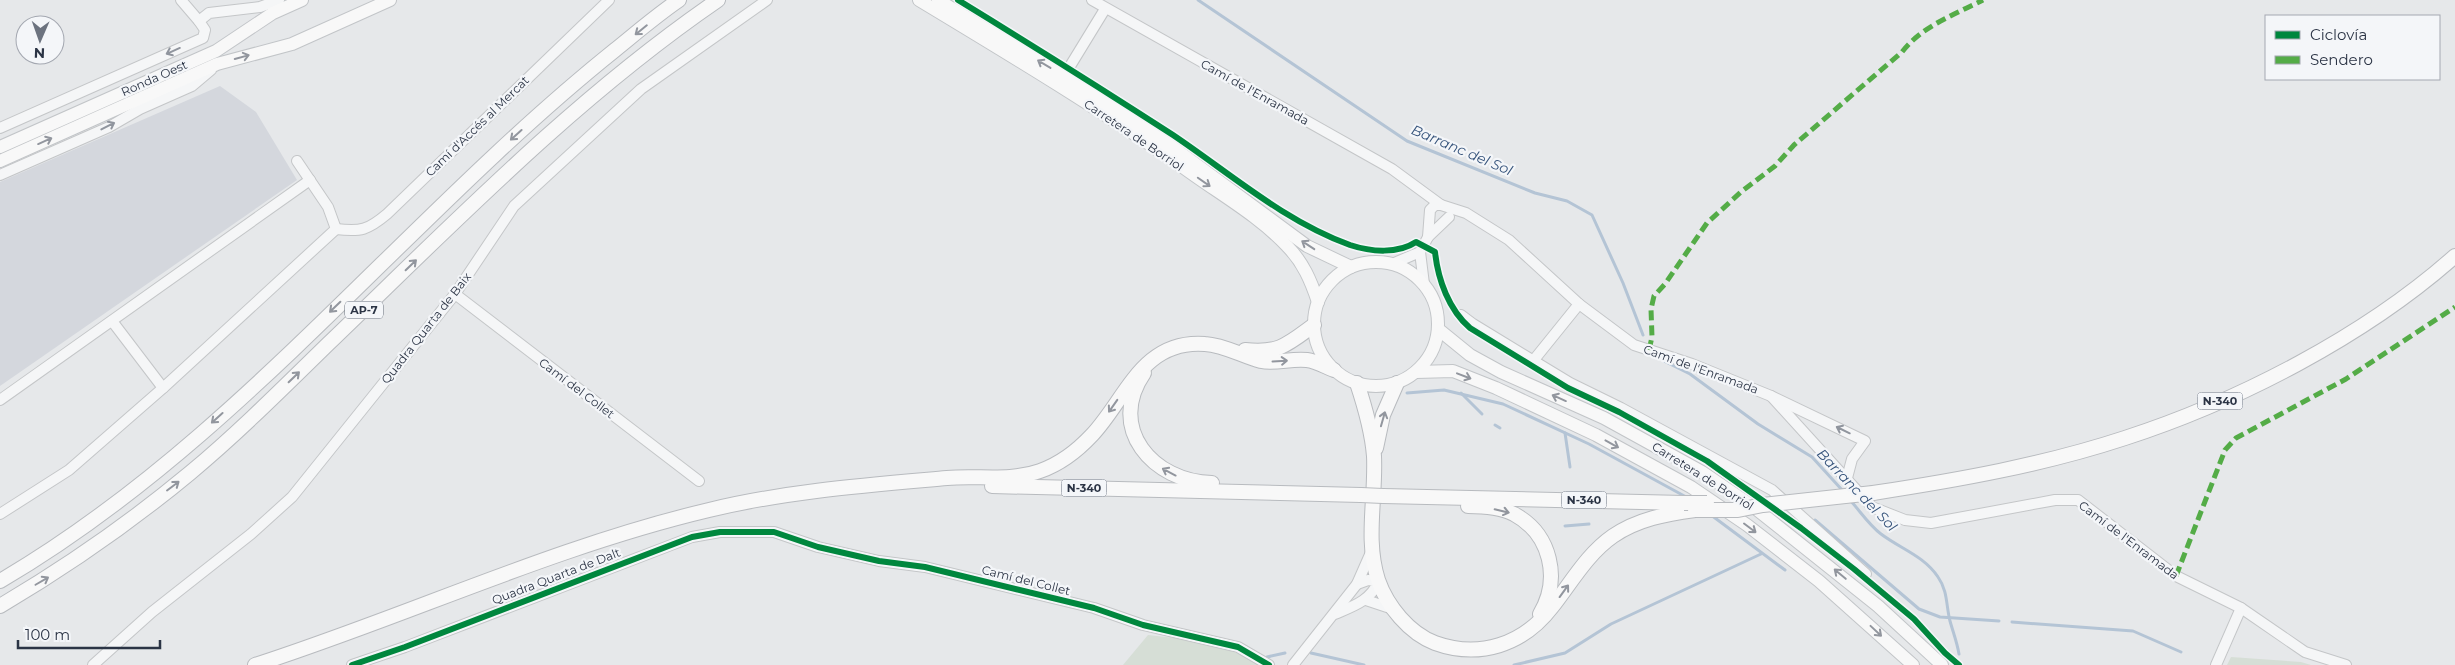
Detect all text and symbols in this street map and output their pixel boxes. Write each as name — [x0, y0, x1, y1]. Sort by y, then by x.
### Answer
north arrow — [15, 15, 65, 65]
legend — [2265, 15, 2440, 80]
one-way arrow — [634, 24, 647, 35]
text: Ciclovía — [2310, 25, 2367, 44]
text: N — [34, 44, 46, 62]
one-way arrow — [166, 47, 181, 57]
text: Sendero — [2310, 50, 2373, 69]
one-way arrow — [234, 52, 250, 62]
street label: Camí de l'Enramada — [1198, 56, 1312, 128]
street label: Ronda Oest — [119, 57, 189, 99]
one-way arrow — [1038, 58, 1052, 68]
street label: Camí d'Accés al Mercat — [422, 73, 532, 179]
street label: Carretera de Borriol — [1081, 96, 1187, 174]
one-way arrow — [100, 121, 115, 130]
water label: Barranc del Sol — [1409, 121, 1515, 179]
one-way arrow — [510, 129, 523, 140]
one-way arrow — [37, 136, 52, 145]
one-way arrow — [1197, 177, 1210, 188]
one-way arrow — [1301, 240, 1315, 250]
one-way arrow — [405, 259, 418, 271]
street label: Quadra Quarta de Baix — [378, 269, 475, 387]
one-way arrow — [329, 301, 342, 313]
road number: AP-7 — [345, 302, 383, 318]
street label: Camí de l'Enramada — [1641, 341, 1761, 397]
street label: Camí del Collet — [536, 355, 618, 421]
one-way arrow — [1272, 356, 1288, 366]
one-way arrow — [288, 371, 300, 383]
one-way arrow — [1456, 372, 1471, 381]
one-way arrow — [1552, 392, 1567, 402]
road number: N-340 — [2198, 392, 2242, 410]
one-way arrow — [1108, 398, 1118, 412]
one-way arrow — [1378, 411, 1388, 427]
one-way arrow — [211, 413, 224, 424]
one-way arrow — [1835, 425, 1850, 435]
one-way arrow — [1604, 439, 1618, 449]
street label: Carretera de Borriol — [1649, 439, 1757, 513]
water label: Barranc del Sol — [1813, 445, 1901, 535]
one-way arrow — [1162, 467, 1177, 476]
road number: N-340 — [1062, 479, 1106, 496]
one-way arrow — [166, 480, 179, 491]
road number: N-340 — [1562, 492, 1606, 508]
street label: Camí de l'Enramada — [2076, 497, 2182, 583]
one-way arrow — [1494, 507, 1510, 516]
one-way arrow — [1743, 523, 1757, 533]
street label: Quadra Quarta de Dalt — [490, 545, 623, 607]
street label: Camí del Collet — [980, 562, 1072, 598]
one-way arrow — [1834, 569, 1847, 580]
one-way arrow — [35, 576, 49, 586]
one-way arrow — [1559, 584, 1569, 598]
scale bar — [18, 618, 160, 650]
text: 100 m — [25, 625, 70, 644]
one-way arrow — [1870, 625, 1883, 637]

